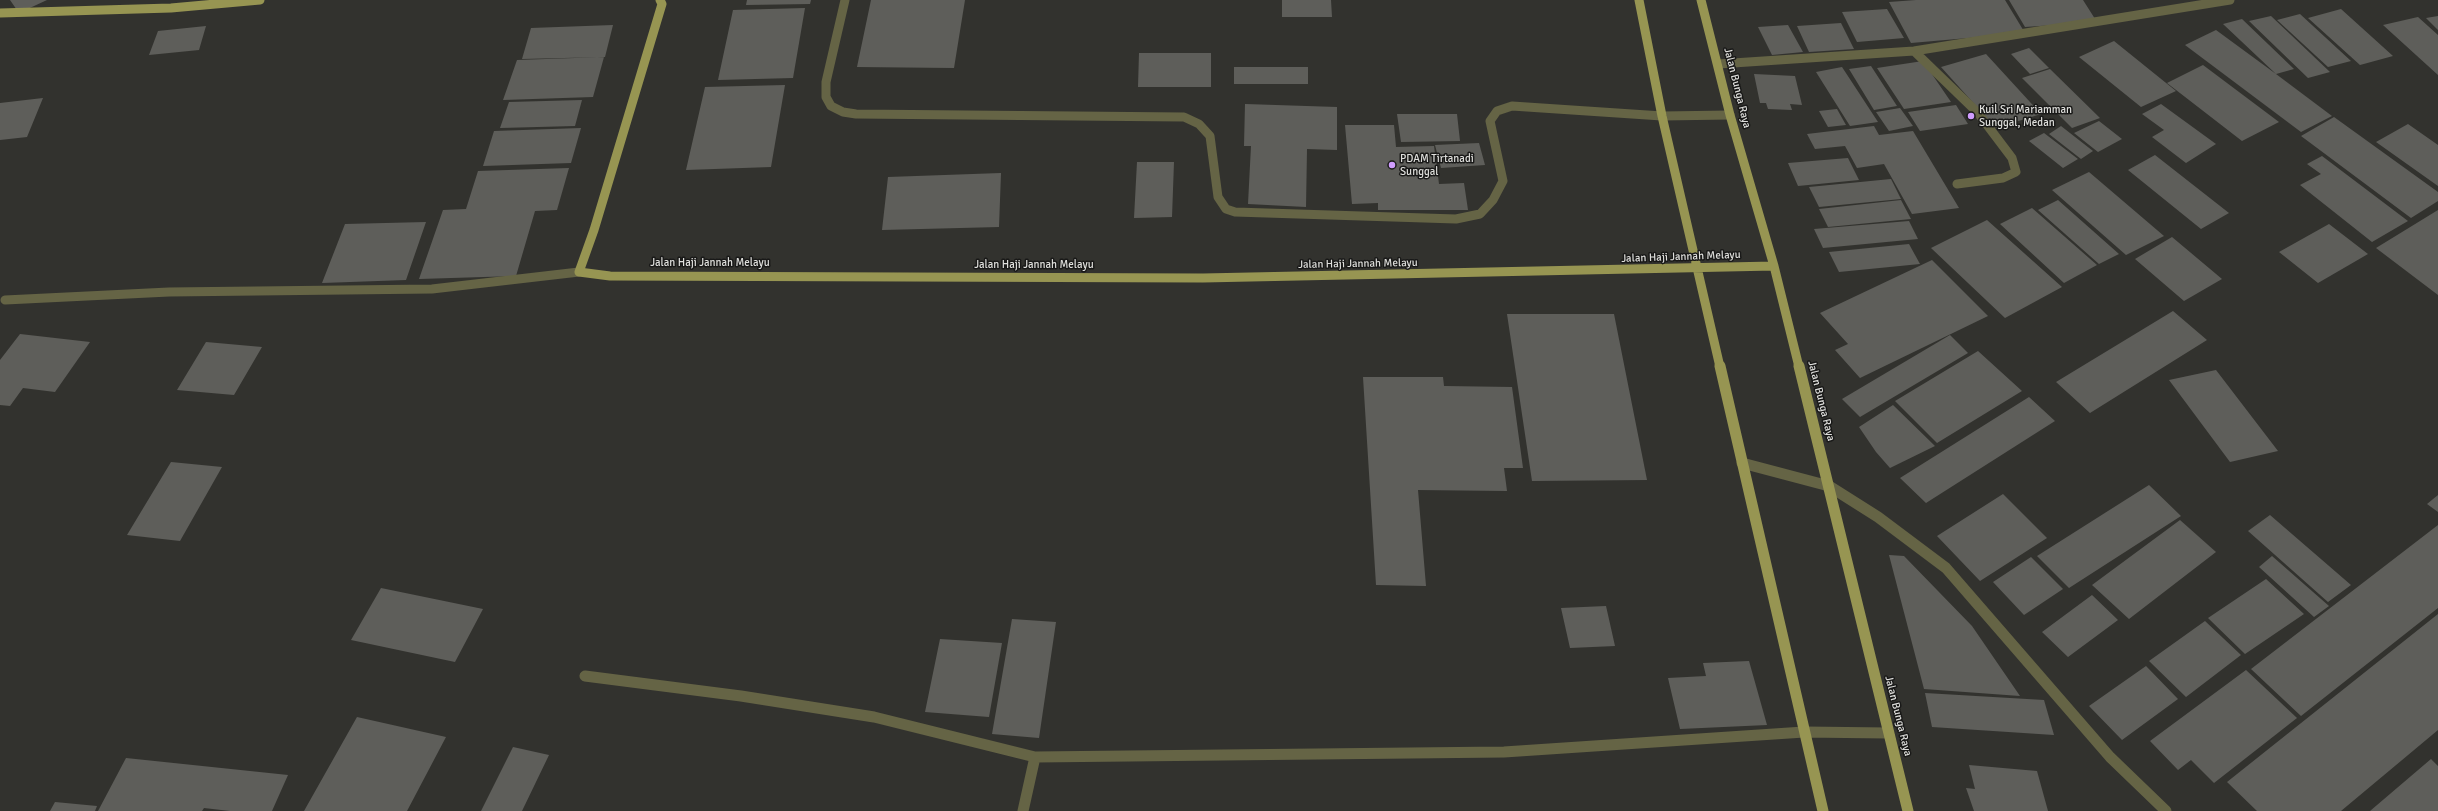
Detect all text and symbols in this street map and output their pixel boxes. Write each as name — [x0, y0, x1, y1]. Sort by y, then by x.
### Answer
street label: Jalan Bunga Raya — [1721, 46, 1753, 130]
place label: Kuil Sri Mariamman Sunggal, Medan — [1979, 103, 2072, 129]
marker: Kuil Sri Mariamman Sunggal, Medan — [1966, 111, 1976, 121]
place label: PDAM Tirtanadi Sunggal — [1400, 152, 1474, 178]
marker: PDAM Tirtanadi Sunggal — [1387, 160, 1397, 170]
street label: Jalan Haji Jannah Melayu — [1621, 248, 1741, 266]
street label: Jalan Haji Jannah Melayu — [650, 256, 770, 270]
street label: Jalan Haji Jannah Melayu — [1298, 256, 1418, 272]
street label: Jalan Haji Jannah Melayu — [974, 258, 1094, 272]
street label: Jalan Bunga Raya — [1805, 359, 1837, 443]
street label: Jalan Bunga Raya — [1882, 674, 1914, 758]

